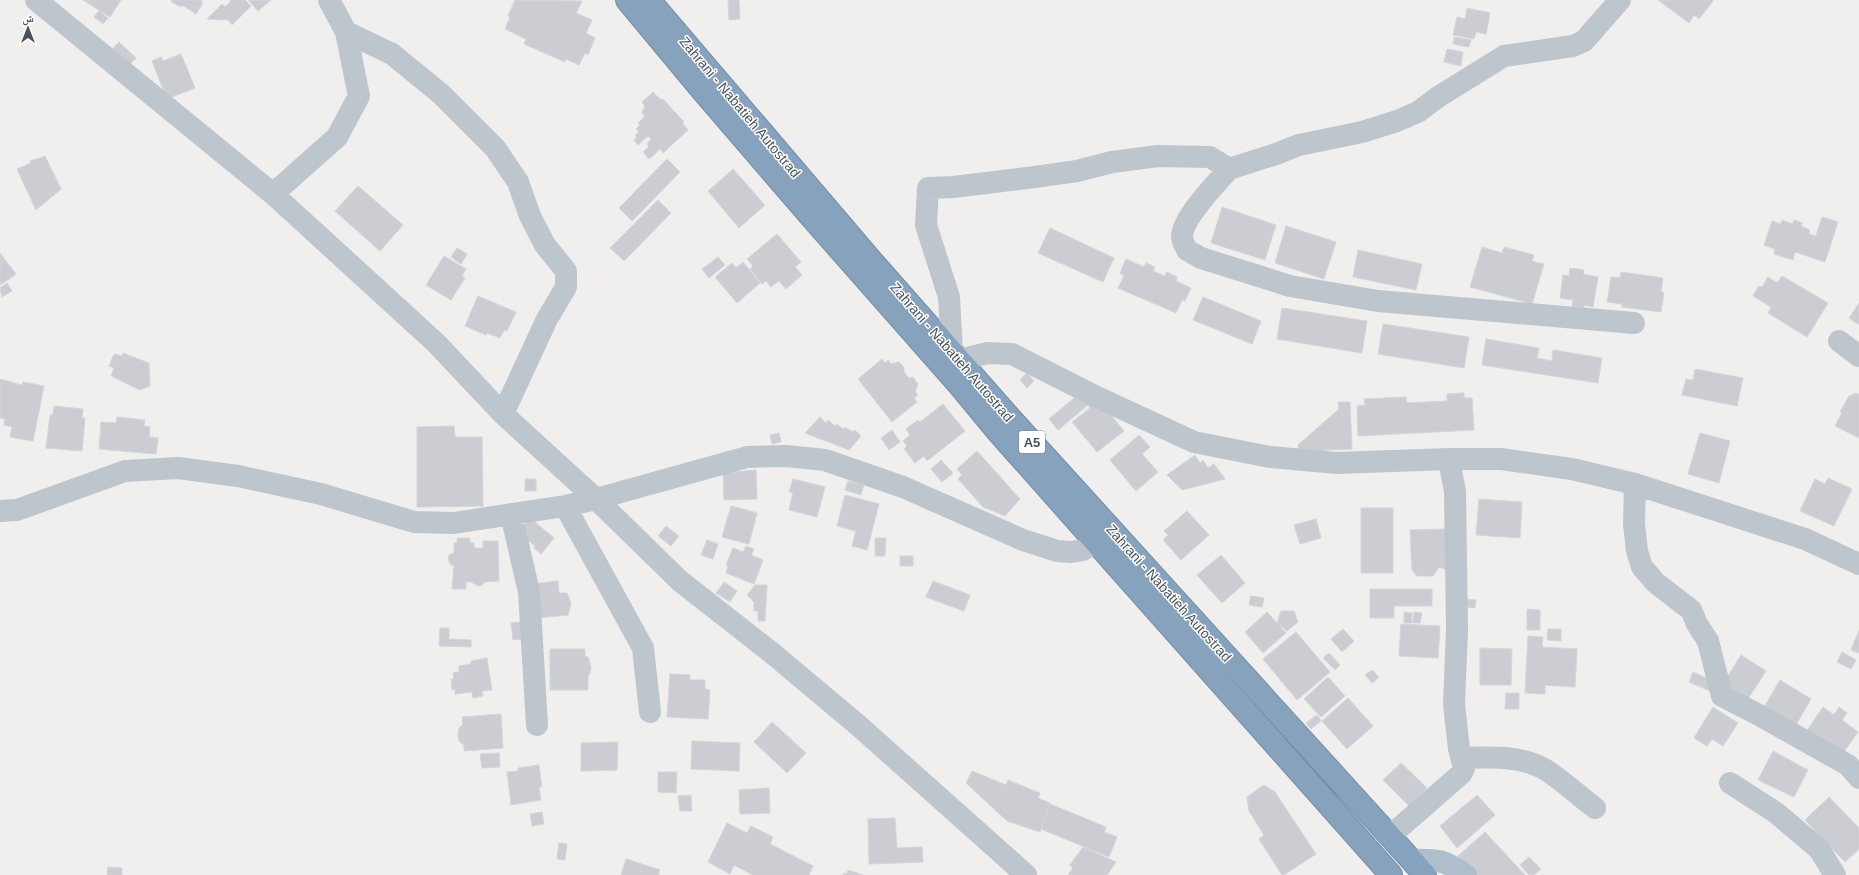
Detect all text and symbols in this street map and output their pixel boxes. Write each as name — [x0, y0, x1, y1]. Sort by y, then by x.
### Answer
north arrow — [8, 8, 48, 48]
text: ش — [22, 12, 34, 26]
street label: Zahrani - Nabatieh Autostrad — [676, 33, 804, 181]
street label: Zahrani - Nabatieh Autostrad — [887, 279, 1017, 425]
road number: A5 — [1019, 431, 1045, 453]
street label: Zahrani - Nabatieh Autostrad — [1103, 521, 1235, 665]

